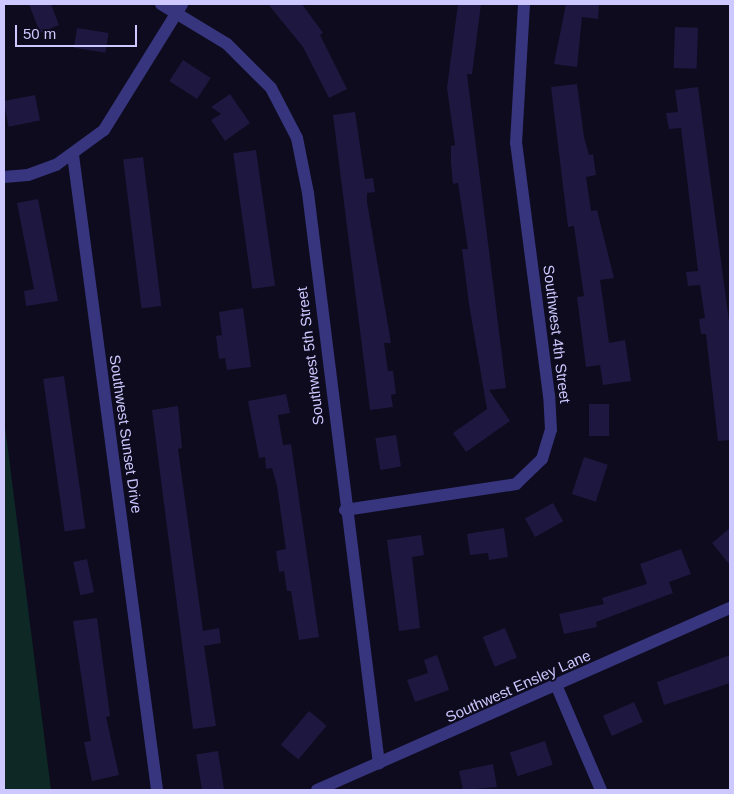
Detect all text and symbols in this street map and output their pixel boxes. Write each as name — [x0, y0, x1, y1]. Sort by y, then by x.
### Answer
scale bar — [18, 15, 140, 47]
text: 50 m — [23, 25, 56, 42]
street label: Southwest 4th Street — [540, 264, 574, 404]
street label: Southwest 5th Street — [293, 286, 327, 426]
street label: Southwest Sunset Drive — [106, 353, 146, 515]
street label: Southwest Ensley Lane — [443, 646, 593, 726]

